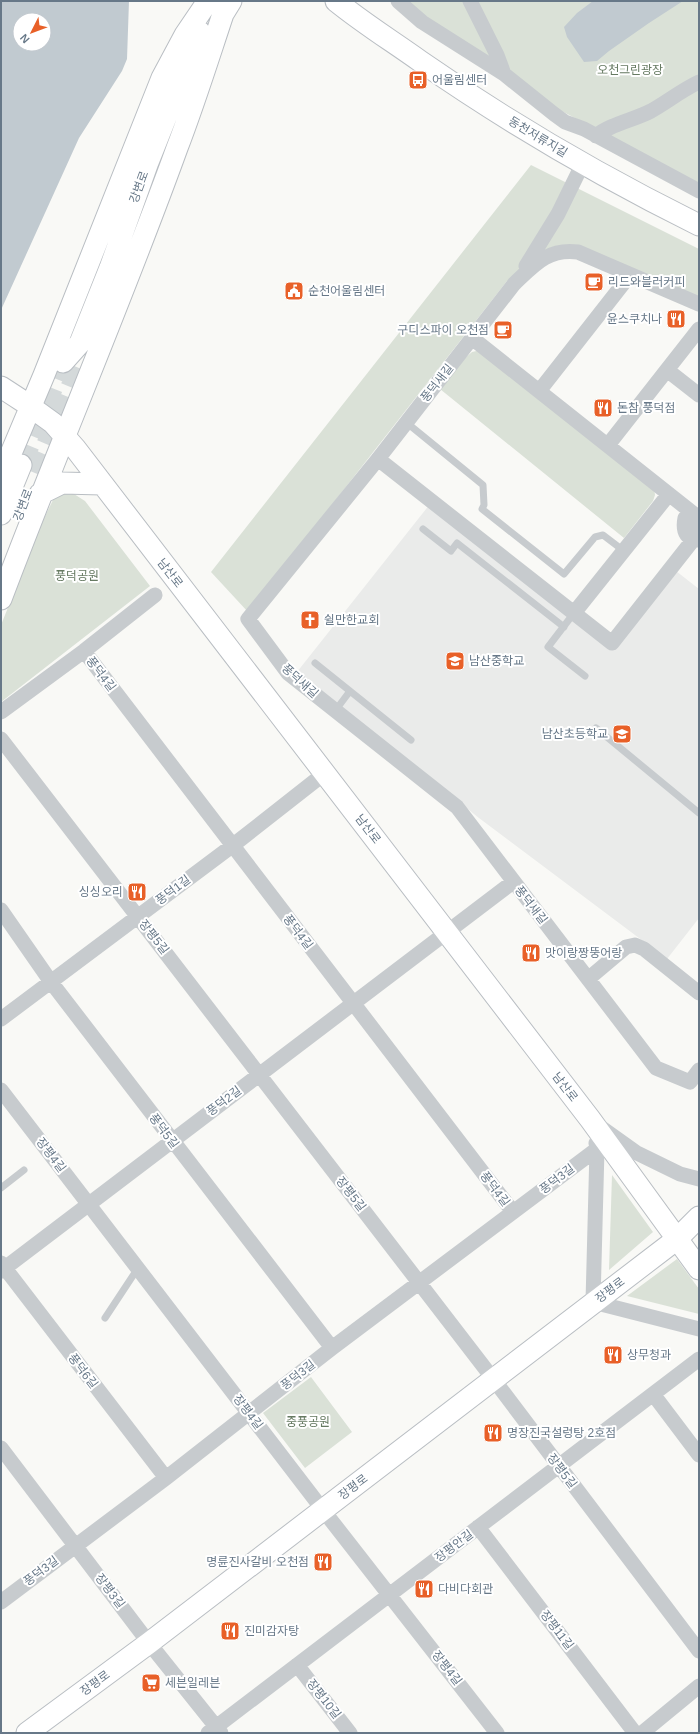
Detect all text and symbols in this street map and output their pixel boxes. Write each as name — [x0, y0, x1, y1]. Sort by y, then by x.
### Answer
north arrow — [12, 12, 52, 52]
text: N — [17, 32, 32, 46]
park label: 오천그린광장 — [597, 63, 663, 77]
bus stop icon: 어울림센터 — [407, 69, 429, 91]
place label: 어울림센터 — [432, 73, 487, 87]
street label: 동천저류지길 — [506, 114, 570, 160]
street label: 강변로 — [127, 169, 151, 205]
cafe icon: 리드와블러커피 — [583, 271, 605, 293]
place label: 리드와블러커피 — [608, 275, 685, 289]
public building icon: 순천어울림센터 — [283, 280, 305, 302]
place label: 순천어울림센터 — [308, 284, 385, 298]
restaurant icon: 윤스쿠치나 — [665, 308, 687, 330]
place label: 윤스쿠치나 — [607, 312, 662, 326]
cafe icon: 구디스파이 오천점 — [492, 319, 514, 341]
place label: 구디스파이 오천점 — [397, 323, 489, 337]
street label: 풍덕새길 — [418, 361, 456, 405]
restaurant icon: 돈참 풍덕점 — [592, 397, 614, 419]
place label: 돈참 풍덕점 — [617, 401, 676, 415]
street label: 강변로 — [11, 487, 35, 523]
street label: 남산로 — [154, 556, 186, 590]
park label: 풍덕공원 — [55, 569, 99, 583]
church icon: 쉴만한교회 — [299, 609, 321, 631]
place label: 쉴만한교회 — [324, 613, 379, 627]
school or university icon: 남산중학교 — [444, 650, 466, 672]
street label: 풍덕4길 — [83, 654, 119, 694]
place label: 남산중학교 — [469, 654, 524, 668]
street label: 풍덕새길 — [279, 661, 321, 701]
school or university icon: 남산초등학교 — [611, 723, 633, 745]
place label: 남산초등학교 — [542, 727, 608, 741]
street label: 남산로 — [352, 812, 384, 846]
street label: 풍덕1길 — [153, 872, 193, 908]
restaurant icon: 싱싱오리 — [126, 881, 148, 903]
street label: 풍덕새길 — [512, 883, 550, 927]
place label: 싱싱오리 — [79, 885, 123, 899]
street label: 풍덕4길 — [280, 912, 316, 952]
street label: 장평5길 — [136, 917, 172, 957]
restaurant icon: 맛이랑짱뚱어랑 — [520, 942, 542, 964]
place label: 맛이랑짱뚱어랑 — [545, 946, 622, 960]
street label: 남산로 — [549, 1070, 581, 1104]
street label: 풍덕2길 — [204, 1083, 244, 1119]
street label: 풍덕5길 — [146, 1111, 182, 1151]
street label: 장평4길 — [33, 1135, 69, 1175]
street label: 풍덕3길 — [537, 1161, 577, 1197]
street label: 풍덕4길 — [477, 1169, 513, 1209]
street label: 장평5길 — [333, 1174, 369, 1214]
street label: 장평로 — [593, 1274, 627, 1306]
restaurant icon: 상무청과 — [602, 1344, 624, 1366]
place label: 상무청과 — [627, 1348, 671, 1362]
street label: 풍덕6길 — [65, 1351, 101, 1391]
street label: 풍덕3길 — [278, 1357, 318, 1393]
street label: 장평4길 — [230, 1392, 266, 1432]
park label: 중풍공원 — [286, 1415, 330, 1429]
restaurant icon: 명장진국설렁탕 2호점 — [482, 1422, 504, 1444]
place label: 명장진국설렁탕 2호점 — [507, 1426, 616, 1440]
street label: 장평5길 — [544, 1451, 580, 1491]
street label: 장평로 — [336, 1471, 370, 1503]
street label: 장평안길 — [432, 1527, 476, 1565]
restaurant icon: 명륜진사갈비 오천점 — [312, 1551, 334, 1573]
street label: 풍덕3길 — [21, 1553, 61, 1589]
place label: 명륜진사갈비 오천점 — [206, 1555, 309, 1569]
street label: 장평3길 — [92, 1571, 128, 1611]
restaurant icon: 다비다회관 — [413, 1578, 435, 1600]
place label: 다비다회관 — [438, 1582, 493, 1596]
street label: 장평11길 — [538, 1608, 576, 1652]
restaurant icon: 진미감자탕 — [219, 1620, 241, 1642]
place label: 진미감자탕 — [244, 1624, 299, 1638]
street label: 장평4길 — [429, 1648, 465, 1688]
street label: 장평로 — [77, 1668, 113, 1698]
supermarket icon: 세븐일레븐 — [140, 1672, 162, 1694]
place label: 세븐일레븐 — [165, 1676, 220, 1690]
street label: 장평10길 — [304, 1676, 344, 1722]

